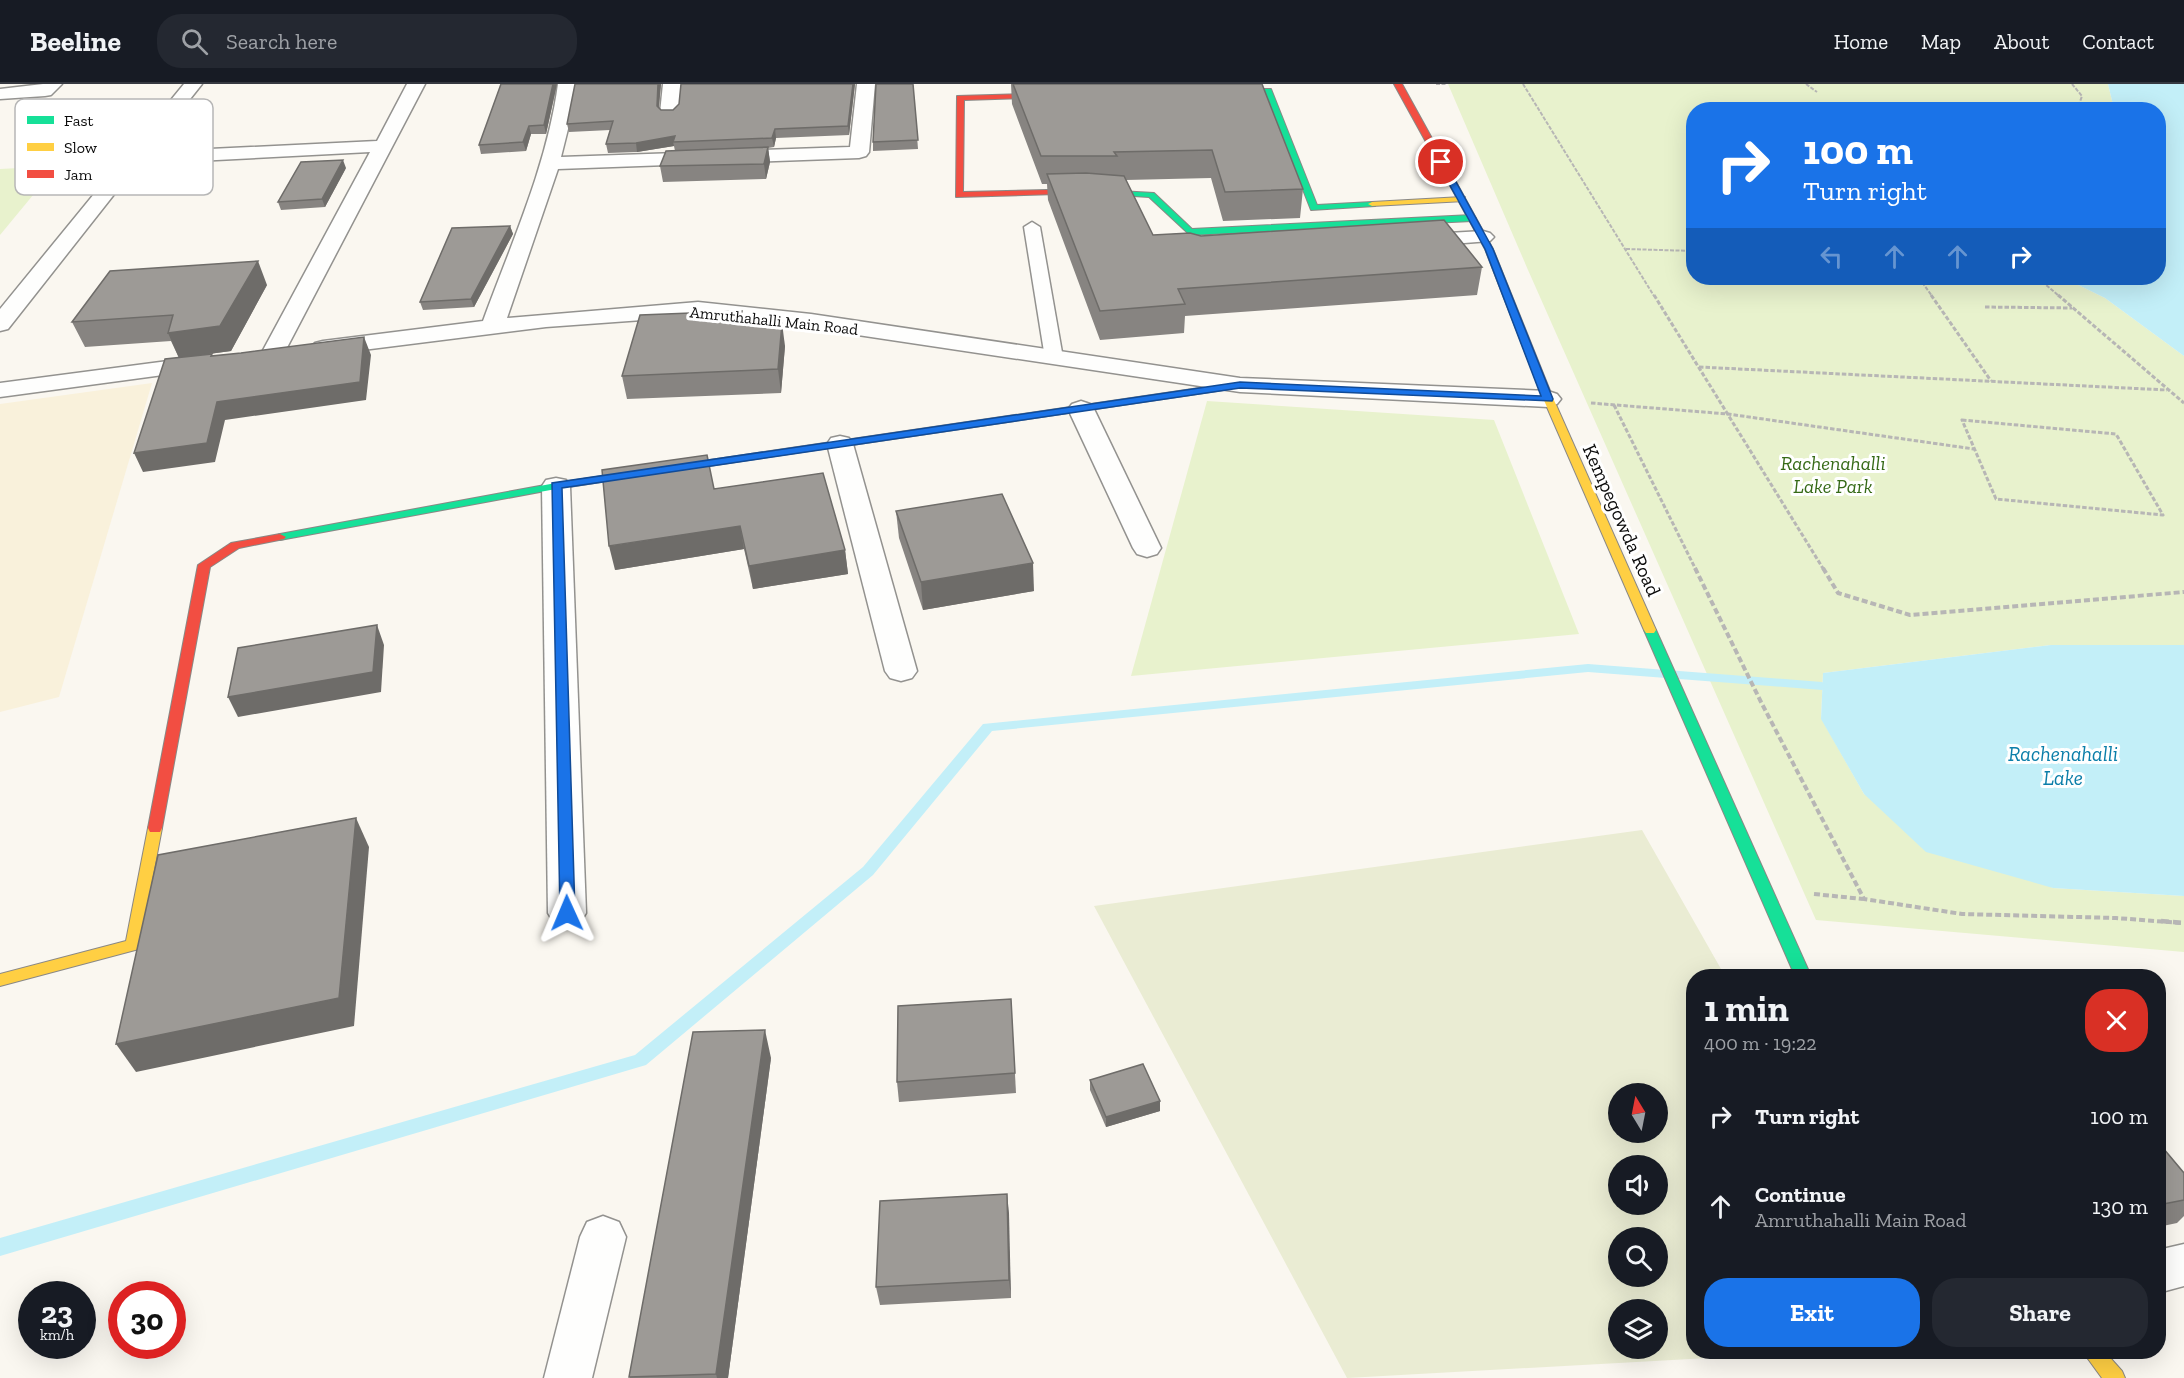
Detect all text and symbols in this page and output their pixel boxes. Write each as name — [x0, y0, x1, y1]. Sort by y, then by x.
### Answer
search box — [157, 14, 577, 68]
text: Beeline — [30, 25, 121, 58]
icon: search — [178, 25, 211, 58]
text: Search here — [226, 28, 337, 55]
text: Home — [1834, 29, 1888, 54]
text: Map — [1921, 29, 1961, 54]
text: About — [1994, 29, 2049, 54]
text: Contact — [2082, 29, 2154, 54]
legend — [15, 99, 213, 195]
text: Fast — [64, 111, 93, 130]
text: 100 m — [1803, 124, 1913, 175]
icon: right — [1704, 126, 1782, 204]
pin — [1415, 136, 1466, 187]
text: Slow — [64, 138, 98, 157]
icon: arrive — [1424, 145, 1457, 178]
text: Jam — [64, 165, 93, 184]
text: Turn right — [1803, 175, 1927, 207]
icon: left — [1815, 240, 1848, 273]
icon: ahead — [1878, 240, 1911, 273]
icon: ahead — [1941, 240, 1974, 273]
icon: right — [2004, 240, 2037, 273]
street label: Amruthahalli Main Road — [689, 302, 859, 339]
street label: Kempegowda Road — [1578, 440, 1666, 600]
park label: Rachenahalli Lake Park — [1781, 451, 1885, 498]
water label: Rachenahalli Lake — [2008, 741, 2118, 790]
position arrow — [535, 881, 599, 945]
text: 1 min — [1704, 987, 1789, 1030]
button: close — [2085, 989, 2148, 1052]
text: 400 m · 19:22 — [1704, 1031, 1816, 1055]
north arrow — [1608, 1083, 1668, 1143]
map controls — [1608, 1083, 1668, 1359]
icon: right — [1704, 1100, 1737, 1133]
text: Turn right — [1755, 1103, 1859, 1130]
text: 100 m — [2090, 1103, 2148, 1130]
button: sound — [1608, 1155, 1668, 1215]
text: Continue — [1755, 1181, 1846, 1208]
icon: ahead — [1704, 1190, 1737, 1223]
text: 130 m — [2092, 1193, 2148, 1220]
text: Amruthahalli Main Road — [1755, 1208, 1966, 1232]
button: search — [1608, 1227, 1668, 1287]
button: Exit — [1704, 1278, 1920, 1347]
button: Share — [1932, 1278, 2148, 1347]
speed limit sign: 30 — [108, 1281, 186, 1359]
text: 23 — [41, 1295, 73, 1331]
button: layers — [1608, 1299, 1668, 1359]
text: km/h — [40, 1326, 74, 1344]

